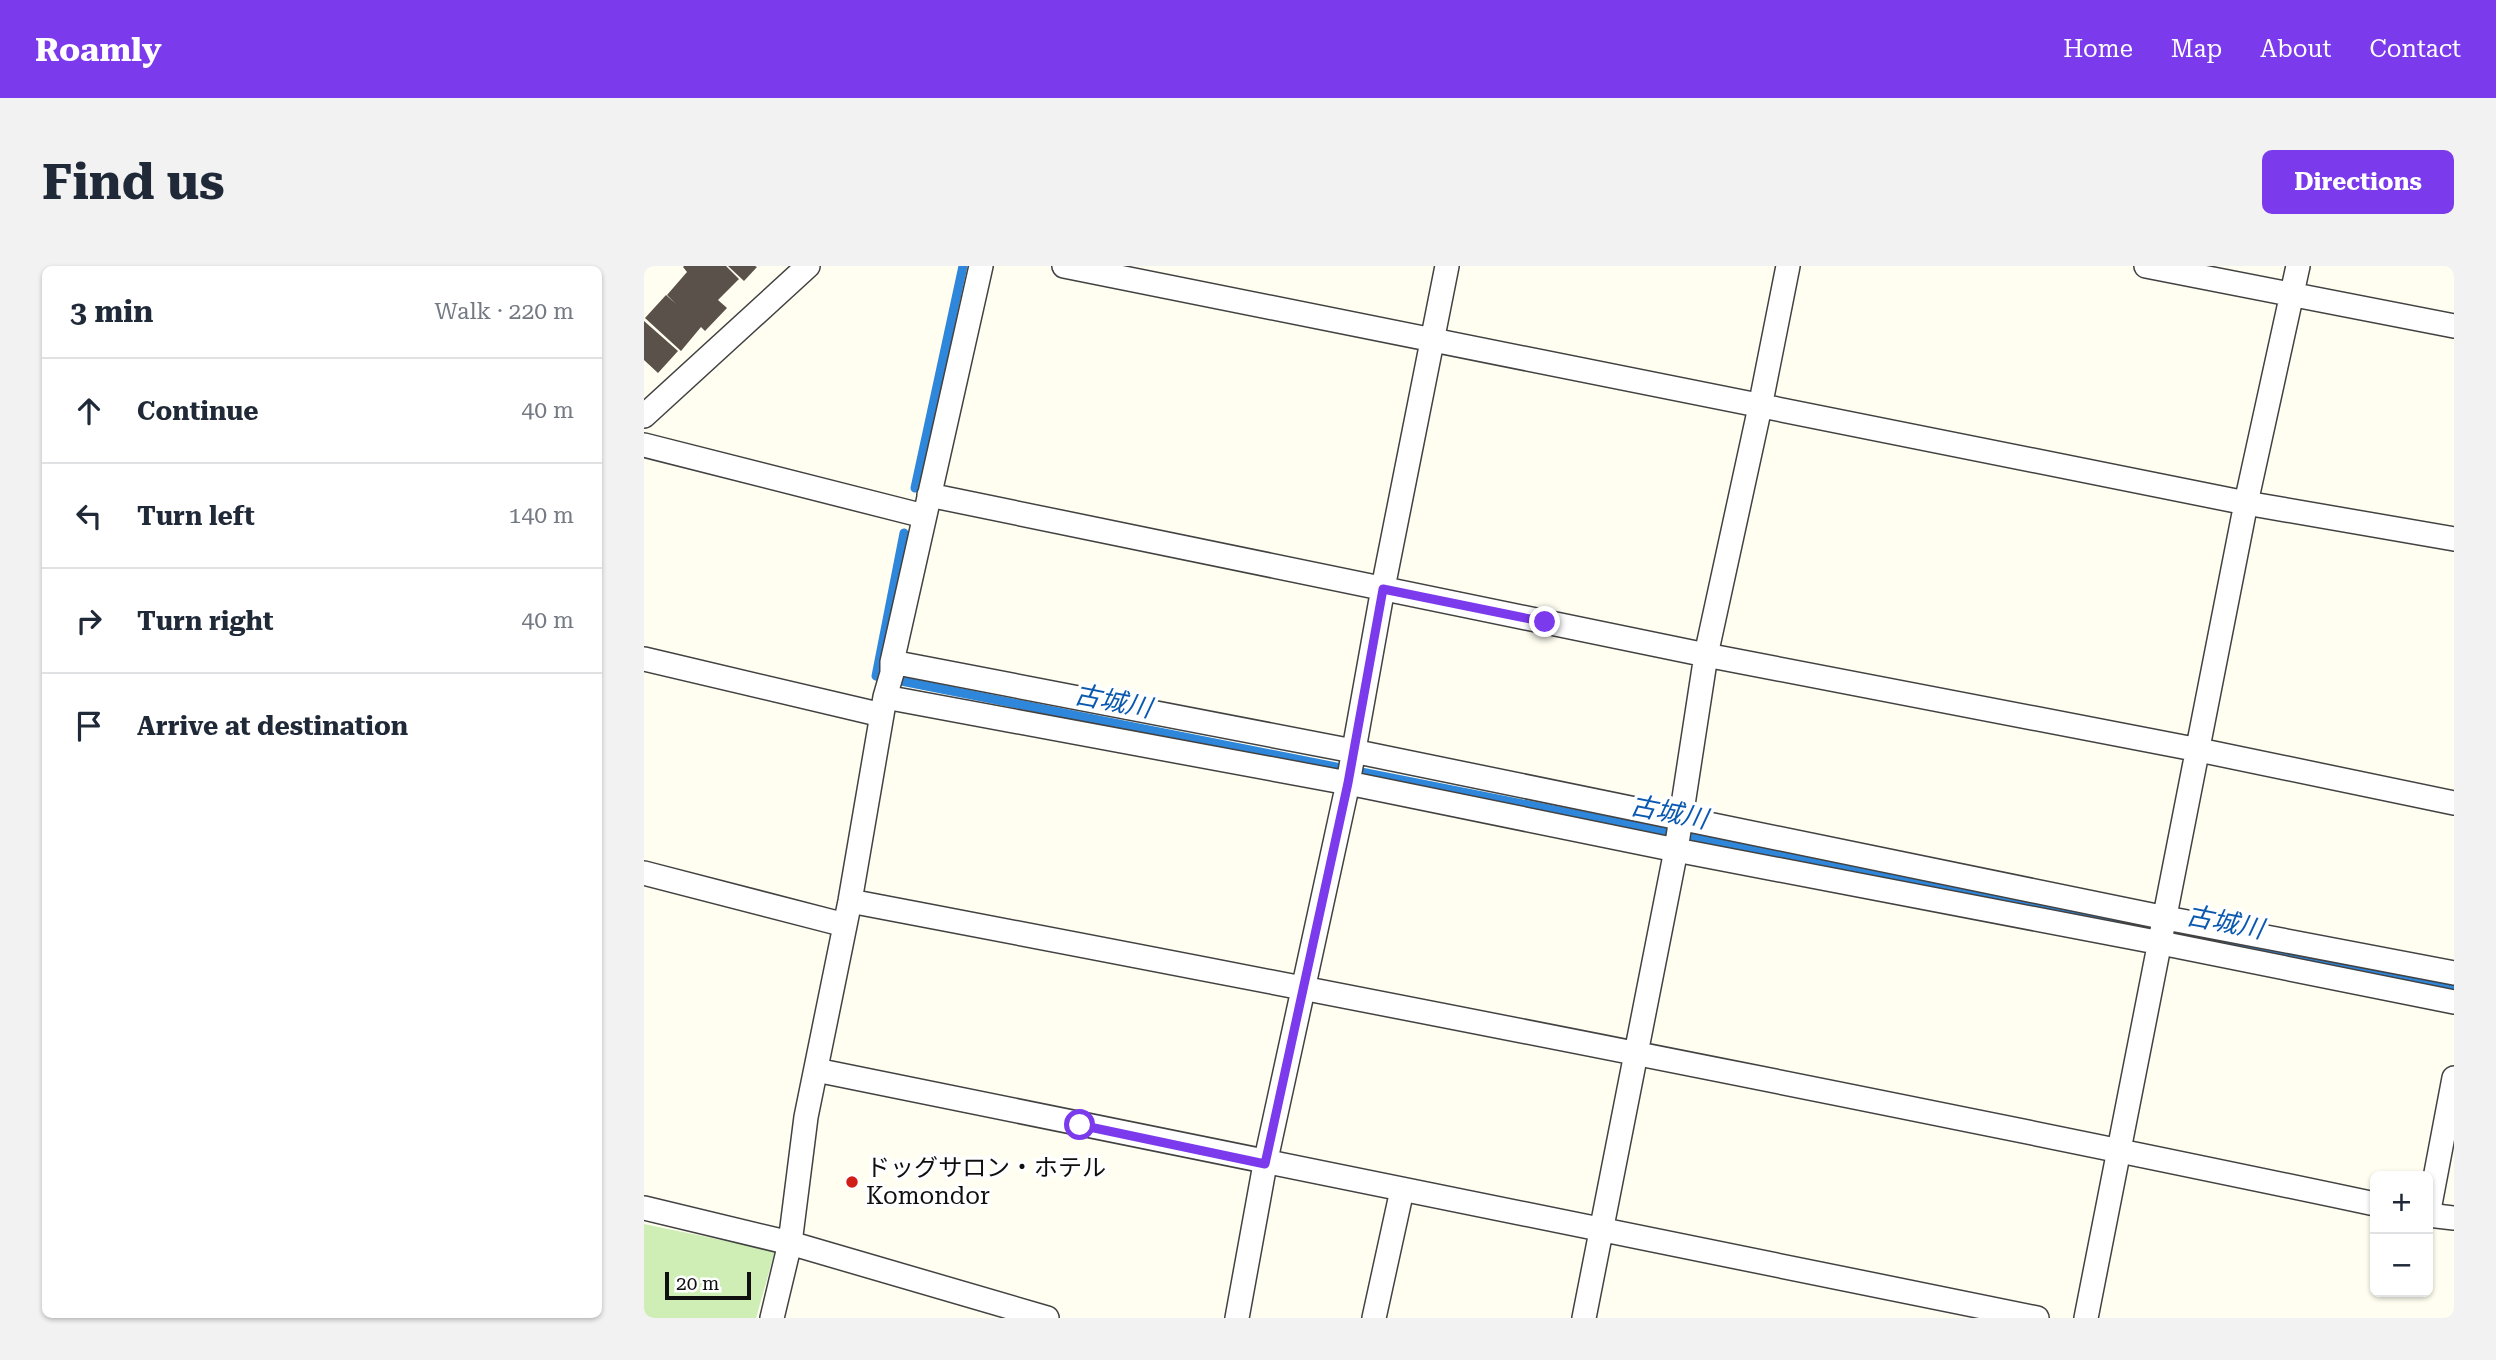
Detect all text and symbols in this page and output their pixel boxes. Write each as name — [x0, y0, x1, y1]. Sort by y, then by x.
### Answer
text: Roamly — [35, 30, 162, 69]
text: Home — [2063, 35, 2133, 63]
text: Map — [2171, 35, 2222, 63]
text: About — [2260, 35, 2331, 63]
text: Contact — [2369, 35, 2461, 63]
button: Directions — [2262, 150, 2454, 214]
text: Find us — [42, 154, 225, 211]
text: 3 min — [70, 294, 153, 329]
text: Walk · 220 m — [435, 298, 574, 325]
icon: ahead — [70, 392, 108, 430]
text: Continue — [137, 396, 259, 426]
text: 40 m — [521, 397, 574, 424]
icon: left — [70, 497, 108, 535]
text: Turn left — [137, 501, 255, 531]
text: 140 m — [509, 502, 574, 529]
icon: right — [70, 602, 108, 640]
text: Turn right — [137, 606, 273, 636]
route end — [1529, 606, 1560, 637]
text: 40 m — [521, 607, 574, 634]
water label: 古城川 — [1072, 679, 1157, 724]
icon: arrive — [70, 707, 108, 745]
text: Arrive at destination — [137, 711, 408, 741]
water label: 古城川 — [1628, 790, 1713, 835]
water label: 古城川 — [2184, 900, 2269, 945]
route start — [1064, 1109, 1095, 1140]
place label: ドッグサロン・ホテル Komondor — [866, 1154, 1106, 1210]
map controls — [2370, 1171, 2433, 1297]
button: + — [2370, 1171, 2433, 1234]
marker: ドッグサロン・ホテル Komondor — [844, 1174, 860, 1190]
button: − — [2370, 1234, 2433, 1297]
scale bar — [665, 1269, 751, 1301]
text: 20 m — [676, 1272, 719, 1295]

